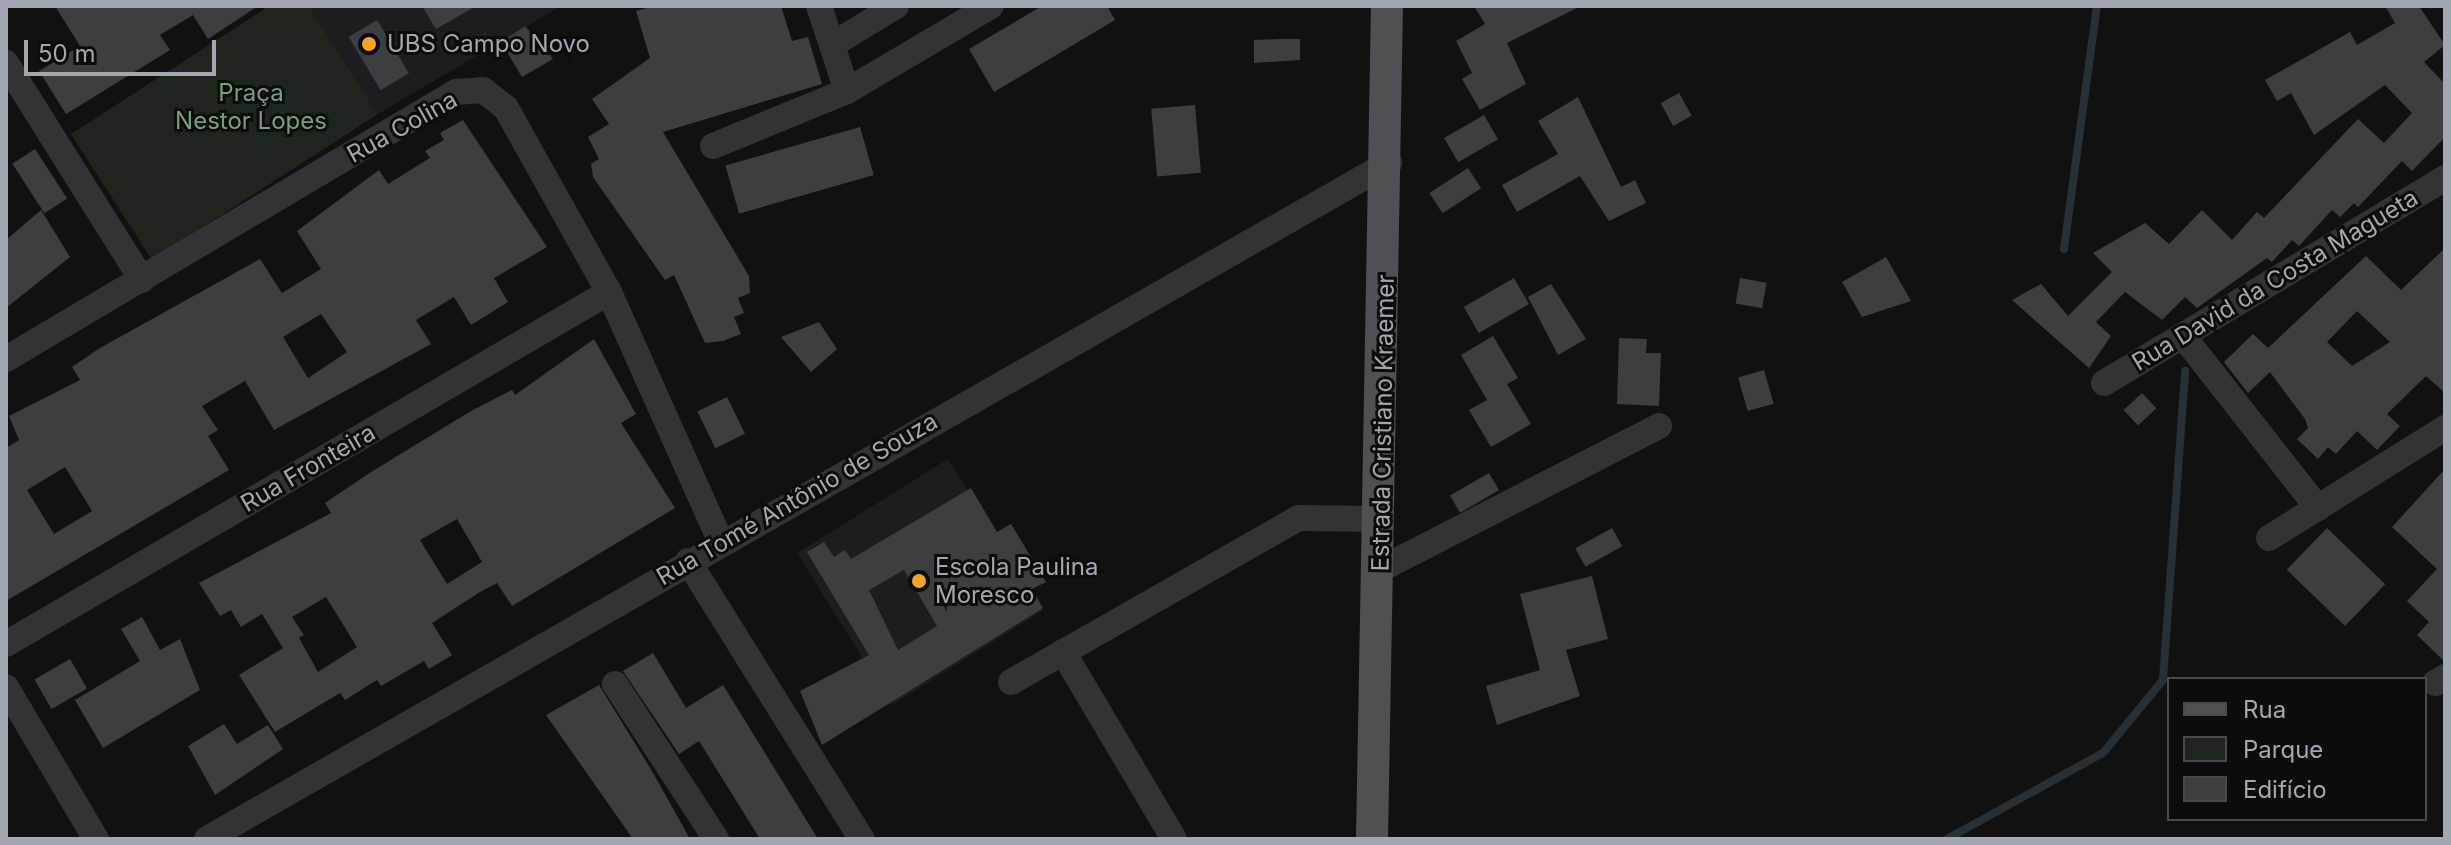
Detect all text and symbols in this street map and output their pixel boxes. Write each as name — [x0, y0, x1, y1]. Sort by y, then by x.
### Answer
scale bar — [28, 24, 220, 74]
place label: UBS Campo Novo — [387, 30, 590, 58]
marker: UBS Campo Novo — [358, 33, 380, 55]
text: 50 m — [38, 39, 96, 68]
park label: Praça Nestor Lopes — [175, 79, 327, 135]
street label: Rua Colina — [342, 85, 462, 169]
street label: Rua David da Costa Magueta — [2127, 183, 2423, 377]
street label: Estrada Cristiano Kraemer — [1366, 274, 1400, 572]
street label: Rua Tomé Antônio de Souza — [651, 407, 943, 591]
street label: Rua Fronteira — [236, 418, 380, 518]
place label: Escola Paulina Moresco — [935, 553, 1099, 609]
marker: Escola Paulina Moresco — [910, 572, 928, 590]
legend — [2167, 677, 2427, 821]
text: Rua — [2243, 695, 2286, 724]
text: Parque — [2243, 735, 2323, 764]
text: Edifício — [2243, 775, 2327, 804]

